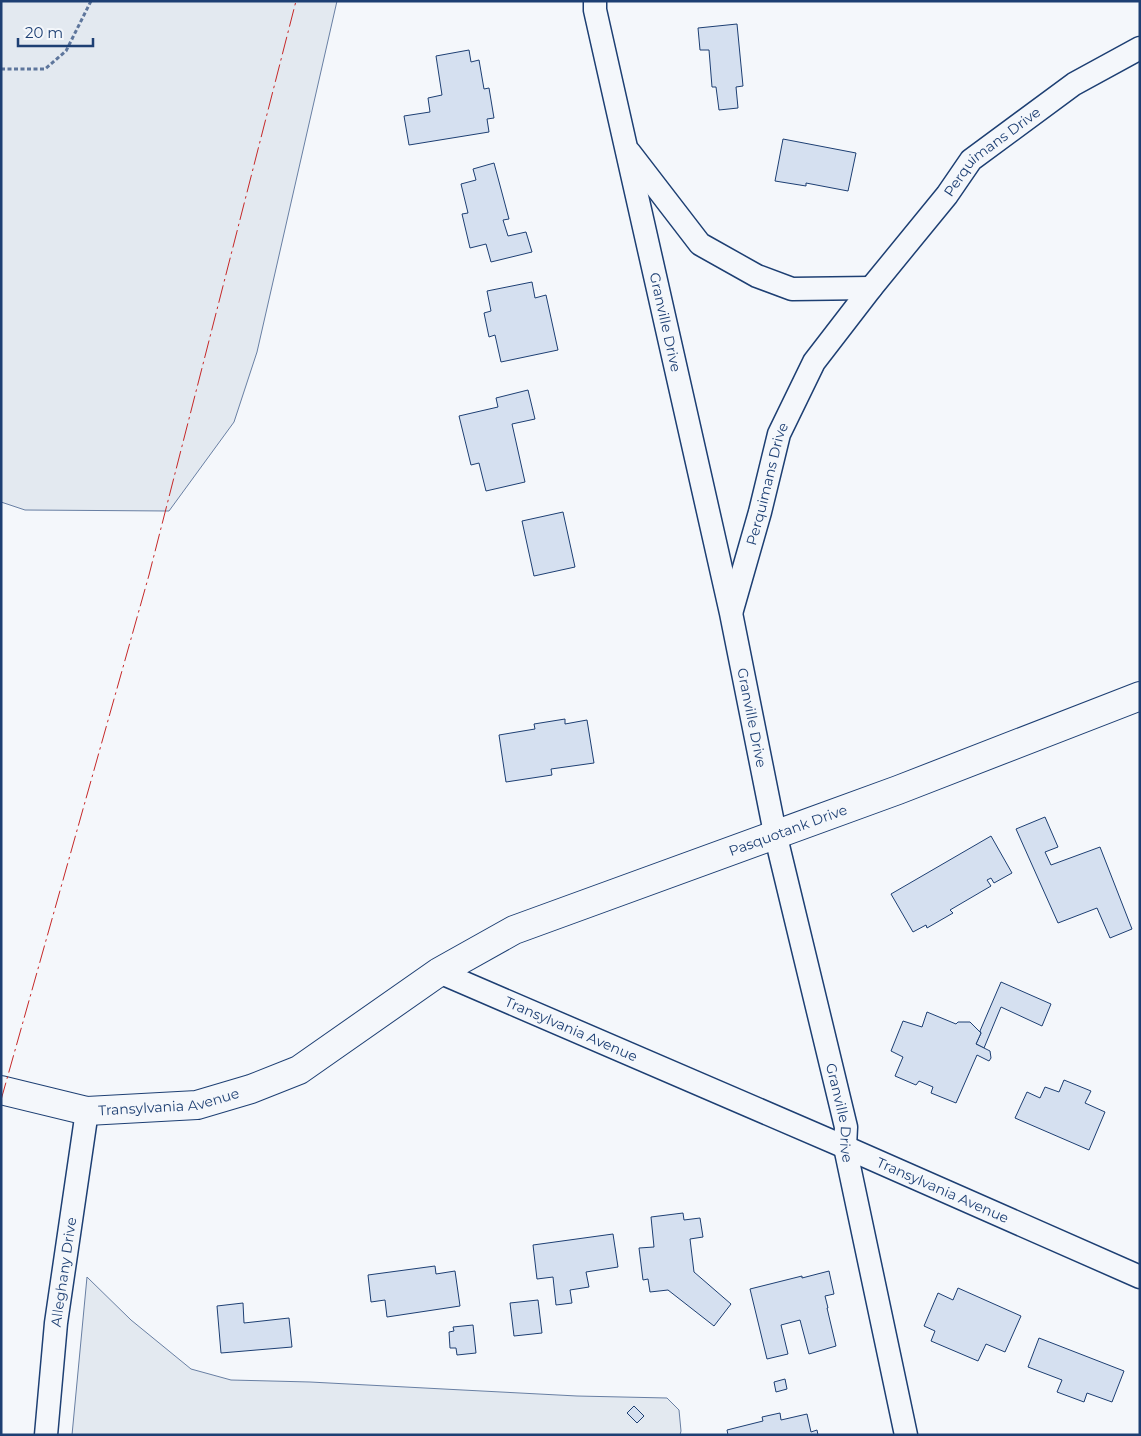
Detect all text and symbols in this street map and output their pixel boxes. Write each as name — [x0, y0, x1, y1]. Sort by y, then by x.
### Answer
scale bar — [18, 15, 92, 47]
text: 20 m — [25, 23, 63, 42]
street label: Perquimans Drive — [940, 103, 1044, 200]
street label: Granville Drive — [645, 271, 685, 374]
street label: Perquimans Drive — [742, 419, 792, 547]
street label: Granville Drive — [733, 666, 771, 769]
street label: Pasquotank Drive — [726, 800, 849, 860]
street label: Transylvania Avenue — [502, 993, 640, 1065]
street label: Granville Drive — [822, 1061, 857, 1164]
street label: Transylvania Avenue — [98, 1084, 241, 1119]
street label: Transylvania Avenue — [874, 1153, 1012, 1227]
street label: Alleghany Drive — [47, 1216, 80, 1328]

